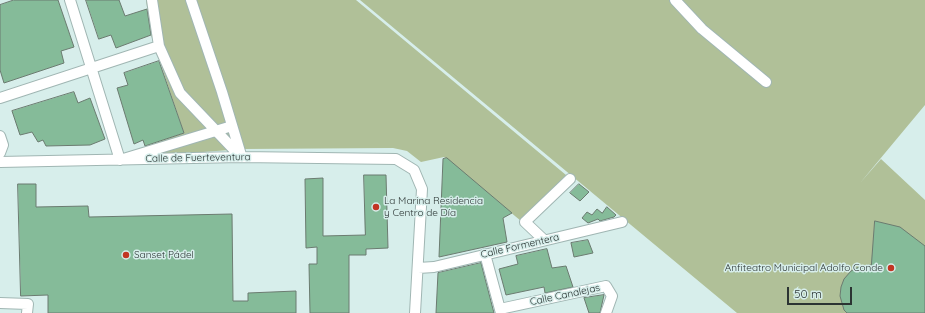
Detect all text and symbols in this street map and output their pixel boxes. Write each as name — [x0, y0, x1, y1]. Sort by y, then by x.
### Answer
street label: Calle de Fuerteventura — [145, 151, 251, 165]
place label: La Marina Residencia y Centro de Día — [384, 195, 483, 218]
marker: La Marina Residencia y Centro de Día — [371, 202, 381, 212]
street label: Calle Formentera — [480, 231, 560, 261]
place label: Sanset Pádel — [134, 249, 194, 261]
marker: Sanset Pádel — [121, 250, 131, 260]
place label: Anfiteatro Municipal Adolfo Conde — [725, 262, 883, 274]
marker: Anfiteatro Municipal Adolfo Conde — [886, 263, 896, 273]
scale bar — [789, 279, 854, 305]
street label: Calle Canalejas — [529, 282, 601, 308]
text: 50 m — [794, 286, 822, 301]

